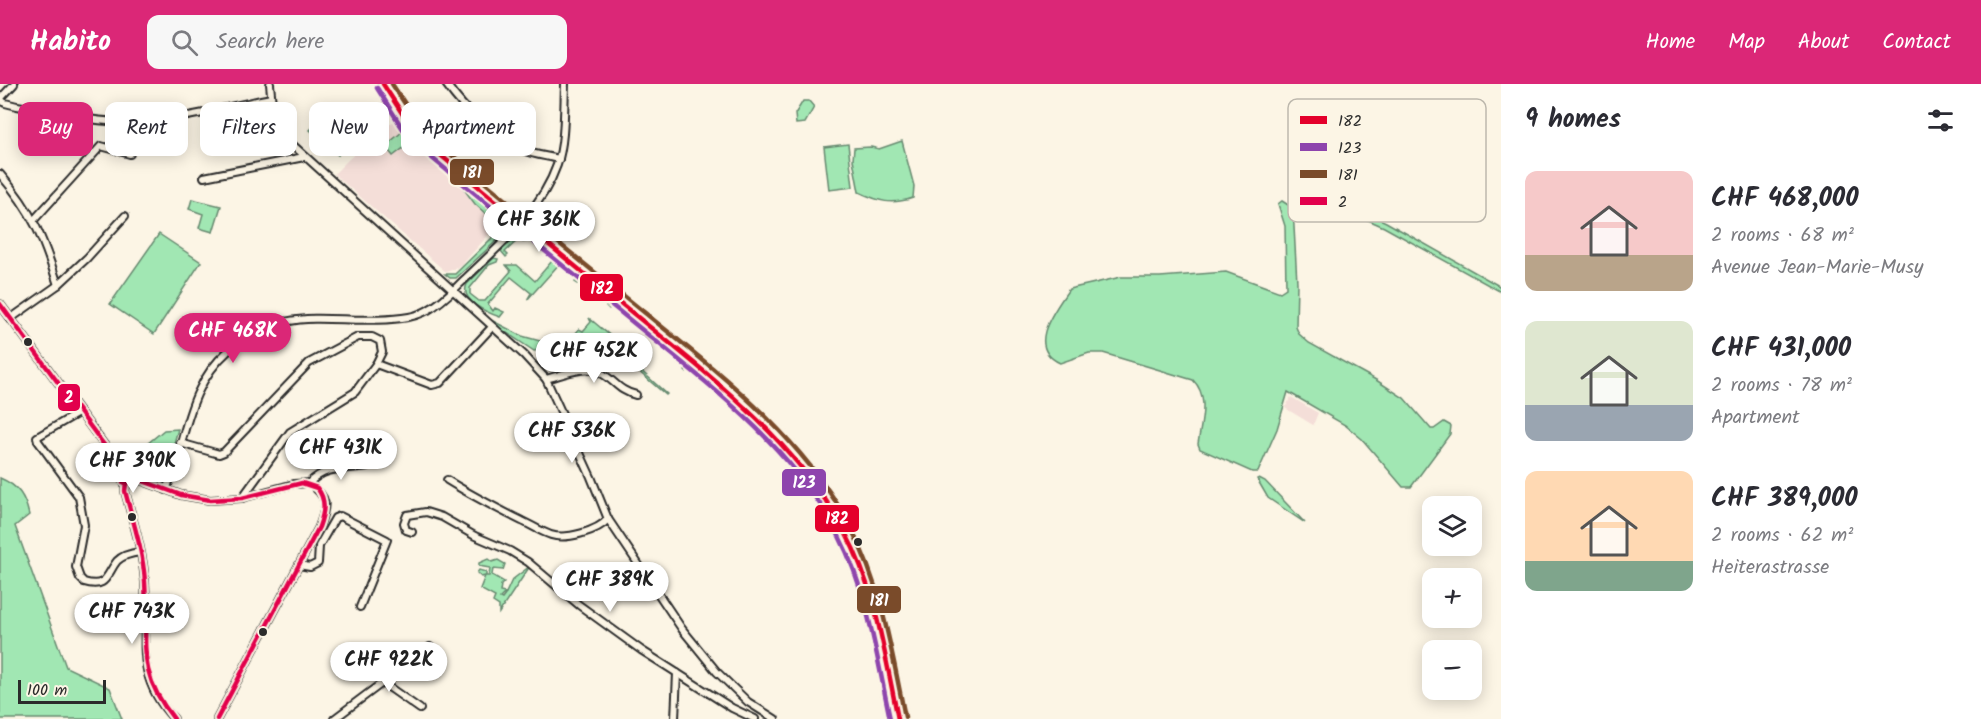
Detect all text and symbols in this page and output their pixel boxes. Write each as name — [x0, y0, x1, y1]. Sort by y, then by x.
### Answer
search box — [147, 15, 567, 69]
text: Habito — [30, 20, 111, 65]
text: Search here — [216, 25, 325, 60]
icon: search — [168, 26, 201, 59]
text: Home — [1646, 26, 1695, 59]
text: Map — [1728, 26, 1765, 59]
text: About — [1798, 26, 1849, 59]
text: Contact — [1882, 26, 1951, 59]
legend — [1288, 99, 1486, 222]
text: 9 homes — [1525, 99, 1621, 141]
chip: Buy — [18, 102, 93, 156]
chip: Rent — [105, 102, 188, 156]
chip: Filters — [200, 102, 297, 156]
chip: New — [309, 102, 389, 156]
chip: Apartment — [401, 102, 536, 156]
icon: filters — [1924, 104, 1957, 137]
text: 182 — [1338, 109, 1362, 134]
text: 123 — [1338, 136, 1361, 161]
line badge: 181 — [449, 158, 495, 186]
text: 181 — [462, 161, 482, 186]
text: 181 — [1338, 163, 1358, 188]
text: CHF 468,000 — [1711, 178, 1859, 220]
text: 2 — [1338, 190, 1347, 215]
icon: home — [1573, 195, 1645, 267]
pin: CHF 361K — [477, 202, 601, 253]
text: CHF 361K — [497, 205, 581, 237]
text: 2 rooms · 68 m² — [1711, 220, 1854, 252]
text: Avenue Jean-Marie-Musy — [1711, 252, 1924, 284]
line badge: 182 — [579, 273, 624, 302]
text: 182 — [590, 277, 614, 302]
pin: CHF 468K — [171, 313, 295, 364]
text: CHF 468K — [188, 316, 278, 348]
text: CHF 431,000 — [1711, 328, 1851, 370]
pin: CHF 452K — [532, 333, 656, 384]
unlabelled marker — [22, 336, 34, 348]
text: CHF 452K — [550, 336, 638, 368]
icon: home — [1573, 345, 1645, 417]
text: 2 rooms · 78 m² — [1711, 370, 1852, 402]
line badge: 2 — [57, 383, 81, 412]
text: 2 — [64, 386, 74, 411]
text: Apartment — [1711, 402, 1800, 434]
pin: CHF 536K — [510, 413, 634, 464]
text: CHF 536K — [528, 416, 616, 448]
pin: CHF 431K — [279, 430, 403, 481]
text: CHF 431K — [299, 433, 383, 465]
pin: CHF 390K — [71, 443, 195, 494]
text: CHF 390K — [89, 446, 177, 478]
line badge: 123 — [781, 468, 827, 497]
text: 123 — [793, 471, 816, 496]
text: CHF 389,000 — [1711, 478, 1858, 520]
icon: home — [1573, 495, 1645, 567]
map controls — [1422, 496, 1482, 700]
button: layers — [1422, 496, 1482, 556]
line badge: 182 — [814, 504, 860, 533]
text: 182 — [825, 507, 849, 532]
unlabelled marker — [126, 511, 138, 523]
text: 2 rooms · 62 m² — [1711, 520, 1853, 552]
unlabelled marker — [852, 536, 864, 548]
text: Heiterastrasse — [1711, 552, 1829, 584]
pin: CHF 389K — [548, 562, 672, 613]
text: CHF 389K — [566, 565, 654, 597]
button: + — [1422, 568, 1482, 628]
line badge: 181 — [856, 585, 902, 614]
text: 181 — [869, 589, 889, 614]
pin: CHF 743K — [70, 594, 194, 645]
text: CHF 743K — [88, 597, 176, 629]
unlabelled marker — [257, 626, 269, 638]
button: − — [1422, 640, 1482, 700]
pin: CHF 922K — [327, 642, 451, 693]
text: CHF 922K — [344, 645, 434, 677]
scale bar — [18, 677, 106, 704]
text: 100 m — [27, 678, 67, 703]

